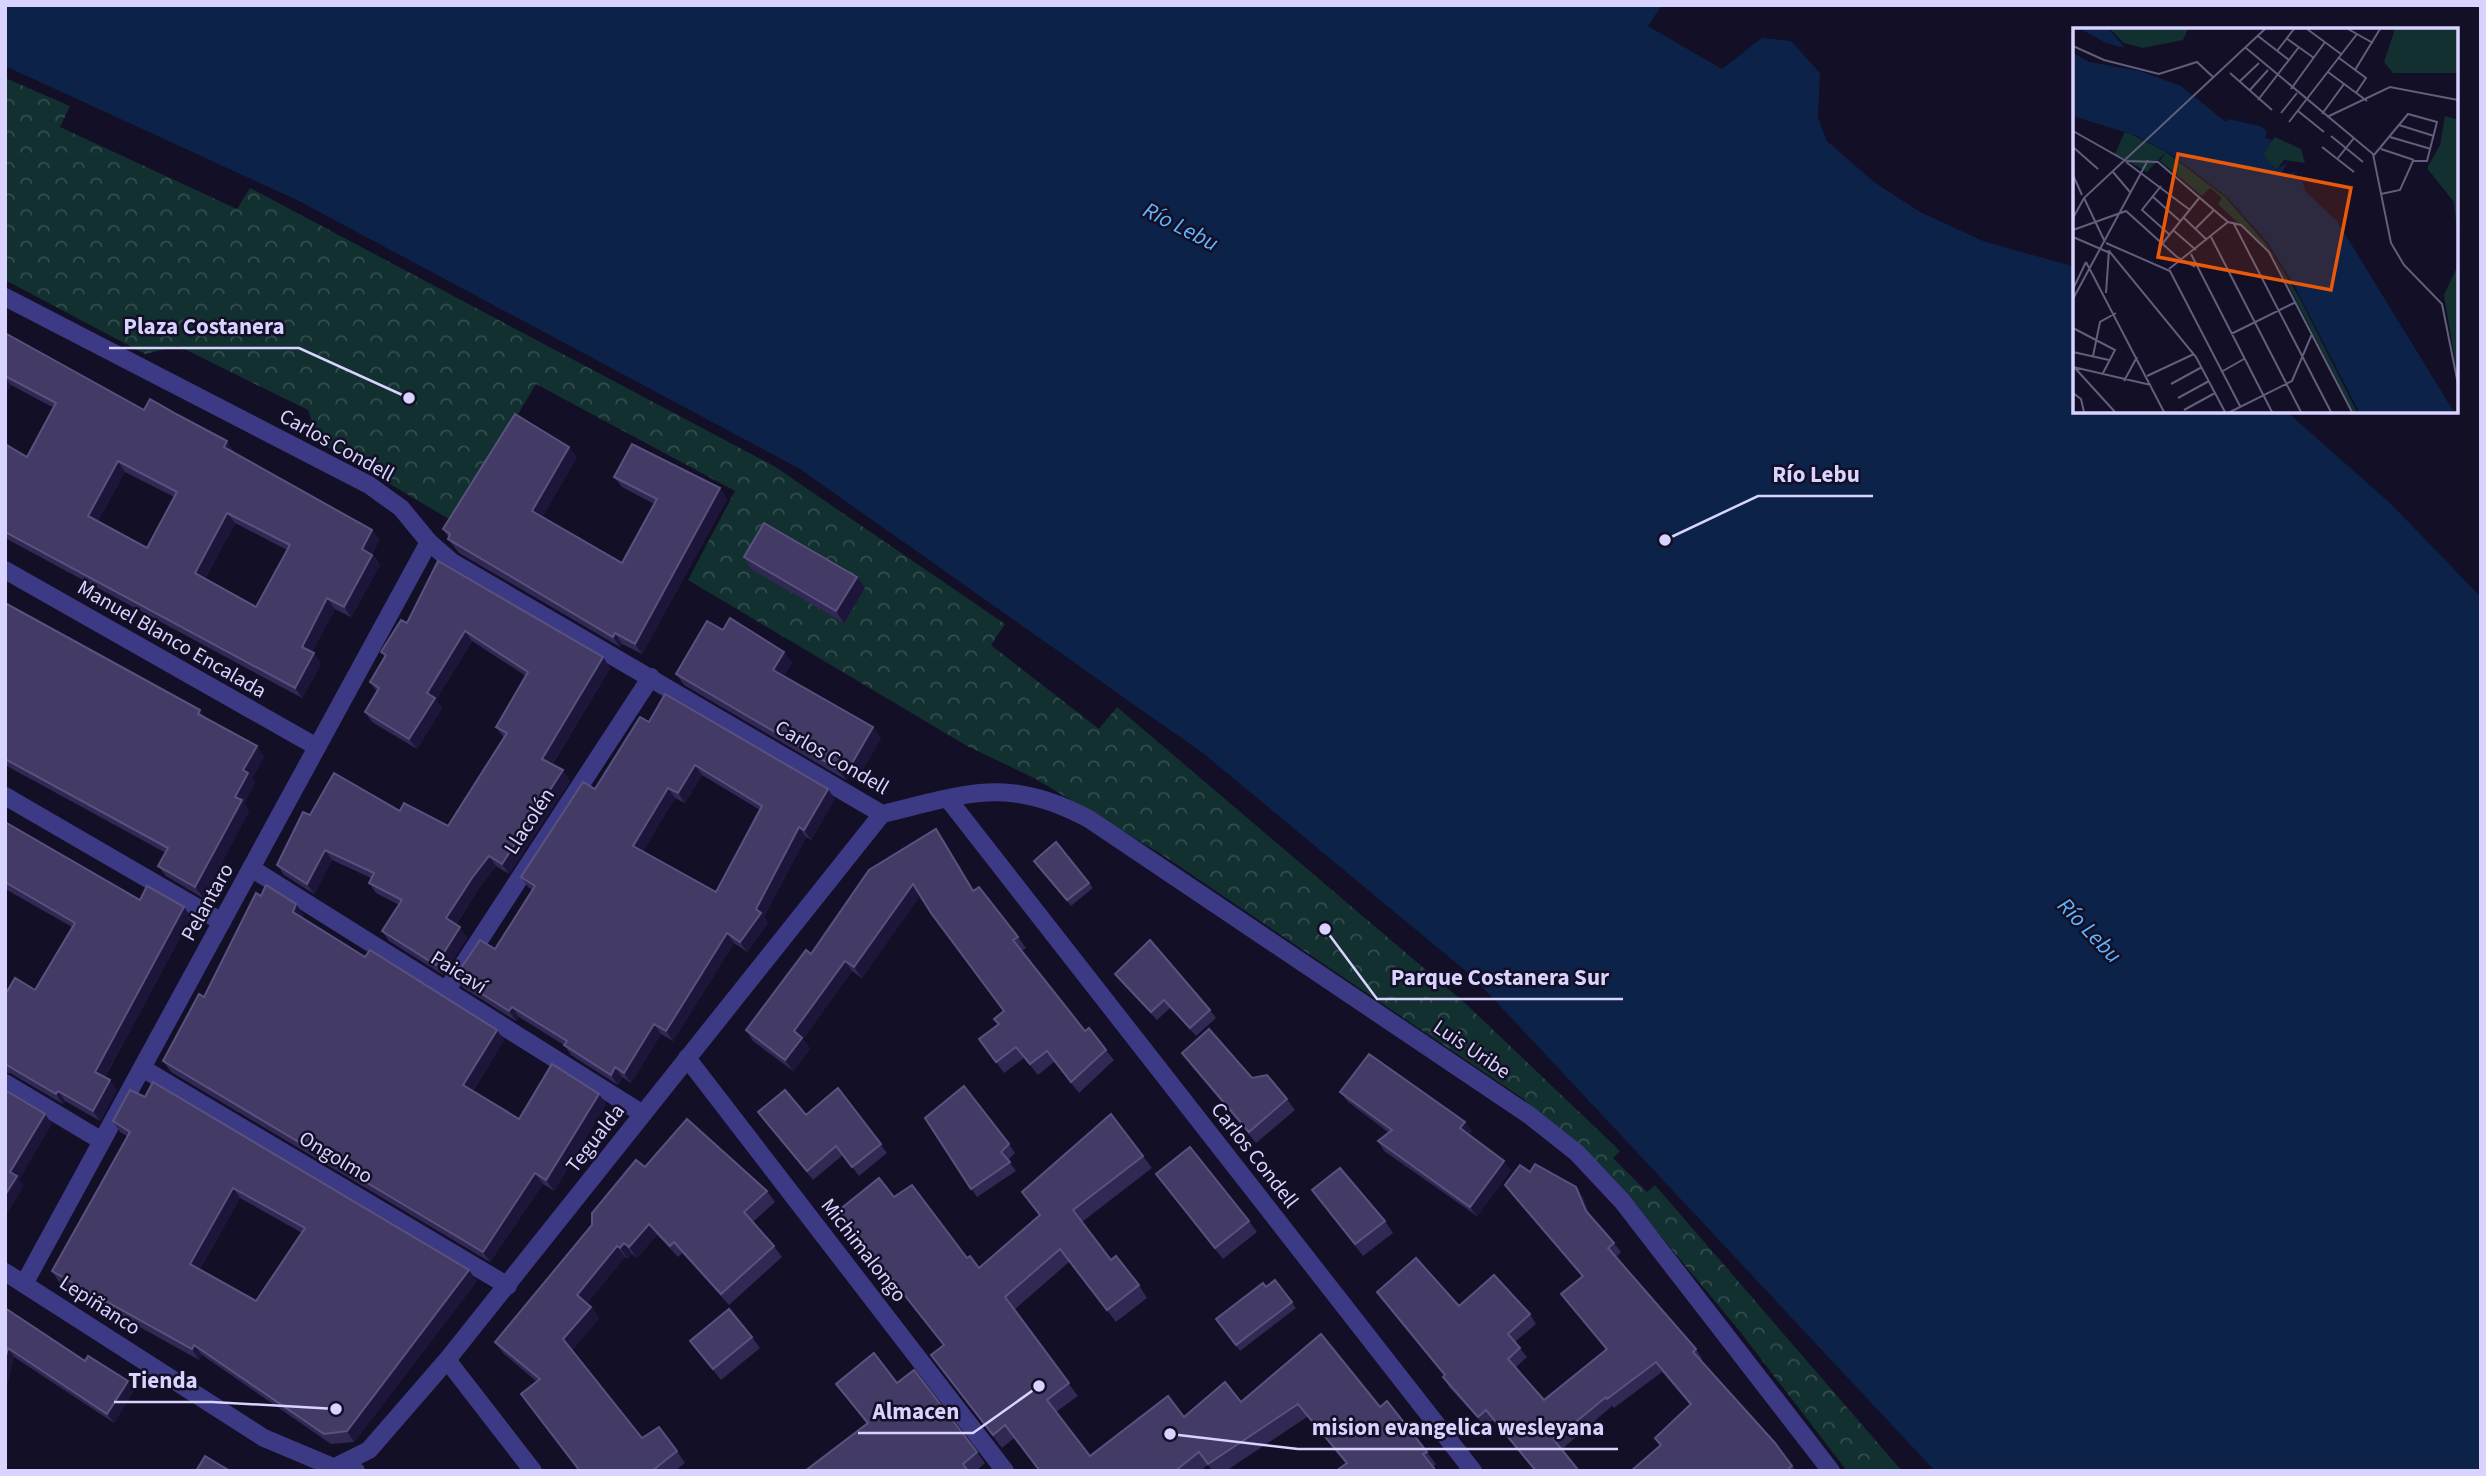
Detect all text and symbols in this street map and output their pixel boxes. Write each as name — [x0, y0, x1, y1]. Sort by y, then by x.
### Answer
inset map — [2073, 28, 2458, 413]
water label: Río Lebu — [1137, 194, 1224, 259]
callout: Plaza Costanera — [109, 304, 299, 348]
text: Plaza Costanera — [123, 310, 285, 343]
street label: Carlos Condell — [274, 401, 400, 489]
callout: Río Lebu — [1758, 452, 1873, 496]
text: Río Lebu — [1772, 458, 1860, 491]
street label: Manuel Blanco Encalada — [72, 573, 272, 705]
street label: Carlos Condell — [769, 712, 895, 802]
street label: Llacolén — [496, 782, 562, 860]
street label: Pelantaro — [173, 858, 241, 946]
water label: Río Lebu — [2050, 890, 2129, 971]
street label: Paicaví — [425, 943, 494, 1001]
callout: Parque Costanera Sur — [1377, 955, 1623, 999]
text: Parque Costanera Sur — [1391, 961, 1610, 994]
street label: Luis Uribe — [1427, 1012, 1517, 1086]
street label: Carlos Condell — [1204, 1096, 1306, 1214]
street label: Tegualda — [558, 1097, 632, 1179]
street label: Ongolmo — [293, 1123, 379, 1191]
street label: Michimalongo — [814, 1192, 914, 1308]
street label: Lepiñanco — [54, 1268, 146, 1342]
callout: Tienda — [114, 1358, 212, 1402]
text: Tienda — [128, 1364, 198, 1397]
callout: Almacen — [858, 1389, 973, 1433]
text: Almacen — [872, 1395, 959, 1428]
callout: mision evangelica wesleyana — [1298, 1405, 1618, 1449]
text: mision evangelica wesleyana — [1312, 1411, 1604, 1444]

